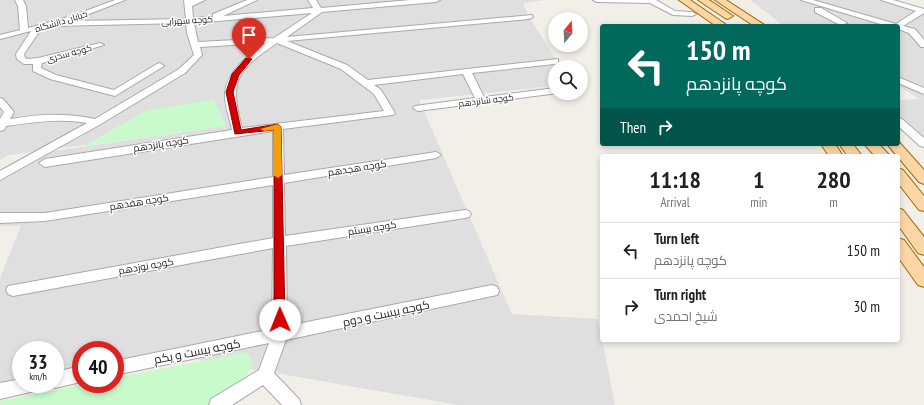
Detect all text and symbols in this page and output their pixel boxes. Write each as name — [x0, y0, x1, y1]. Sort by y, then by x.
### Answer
street label: خیابان دانشگاه — [33, 8, 89, 34]
north arrow — [548, 12, 588, 52]
map controls — [548, 12, 588, 100]
street label: کوچه سهرابی — [161, 13, 213, 28]
pin — [232, 18, 266, 59]
icon: arrive — [238, 24, 260, 46]
text: 150 m — [686, 31, 750, 68]
icon: left — [620, 40, 672, 92]
street label: کوچه سحری — [45, 42, 93, 65]
button: search — [548, 60, 588, 100]
text: کوچه پانزدهم — [686, 72, 787, 95]
street label: کوچه شانزدهم — [458, 91, 514, 110]
icon: right — [654, 116, 676, 138]
text: Then — [620, 118, 646, 137]
street label: کوچه پانزدهم — [132, 133, 190, 156]
street label: کوچه هجدهم — [327, 157, 387, 180]
text: 11:18 — [649, 164, 701, 195]
text: 1 — [753, 164, 764, 195]
text: 280 — [816, 164, 851, 195]
street label: کوچه هفدهم — [108, 191, 170, 214]
text: Arrival — [660, 194, 690, 211]
text: min — [750, 194, 767, 211]
text: m — [829, 194, 838, 211]
street label: کوچه بیستم — [347, 218, 397, 239]
text: Turn left — [654, 229, 699, 248]
icon: left — [620, 240, 642, 262]
text: 150 m — [847, 241, 880, 260]
text: کوچه پانزدهم — [654, 252, 727, 269]
street label: کوچه نوزدهم — [117, 255, 175, 278]
text: Turn right — [654, 285, 706, 304]
street label: کوچه بیست و دوم — [341, 296, 431, 332]
icon: right — [620, 296, 642, 318]
text: 30 m — [854, 297, 880, 316]
position arrow — [259, 299, 301, 341]
text: شیخ احمدی — [654, 308, 718, 325]
street label: کوچه بیست و یکم — [152, 335, 242, 369]
speed limit sign: 40 — [72, 341, 124, 393]
text: 33 — [28, 349, 48, 375]
text: km/h — [29, 370, 47, 383]

